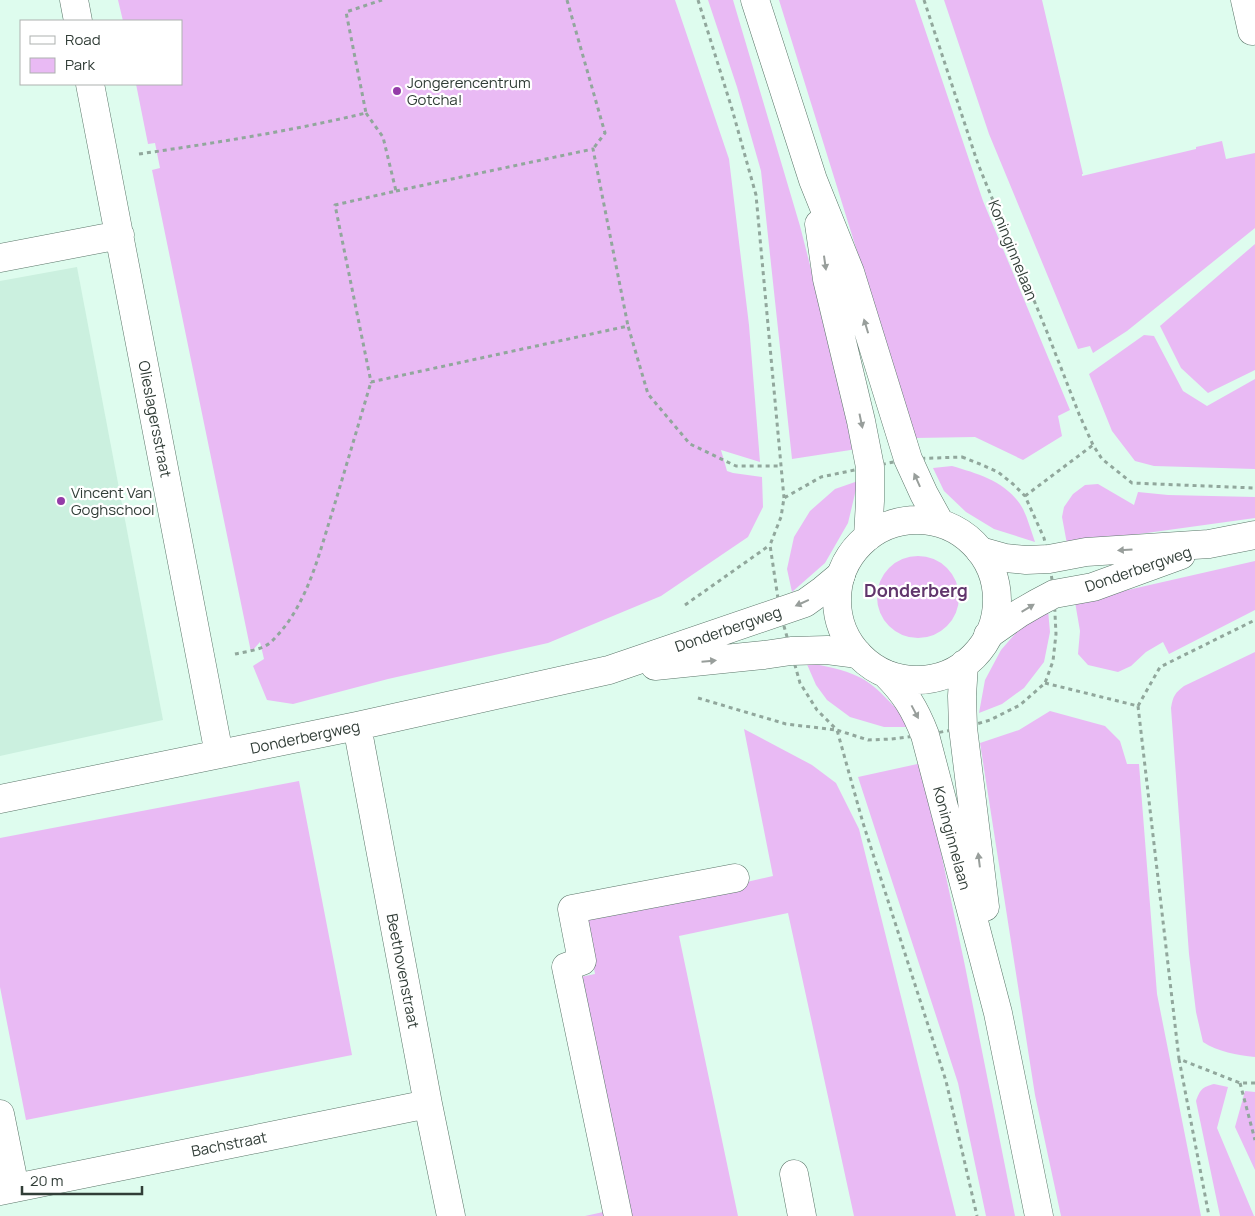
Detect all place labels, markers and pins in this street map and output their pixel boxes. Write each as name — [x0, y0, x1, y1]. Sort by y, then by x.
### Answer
place label: Jongerencentrum Gotcha! — [407, 72, 531, 110]
marker: Jongerencentrum Gotcha! — [391, 85, 403, 97]
place label: Vincent Van Goghschool — [71, 482, 155, 520]
marker: Vincent Van Goghschool — [55, 495, 67, 507]

